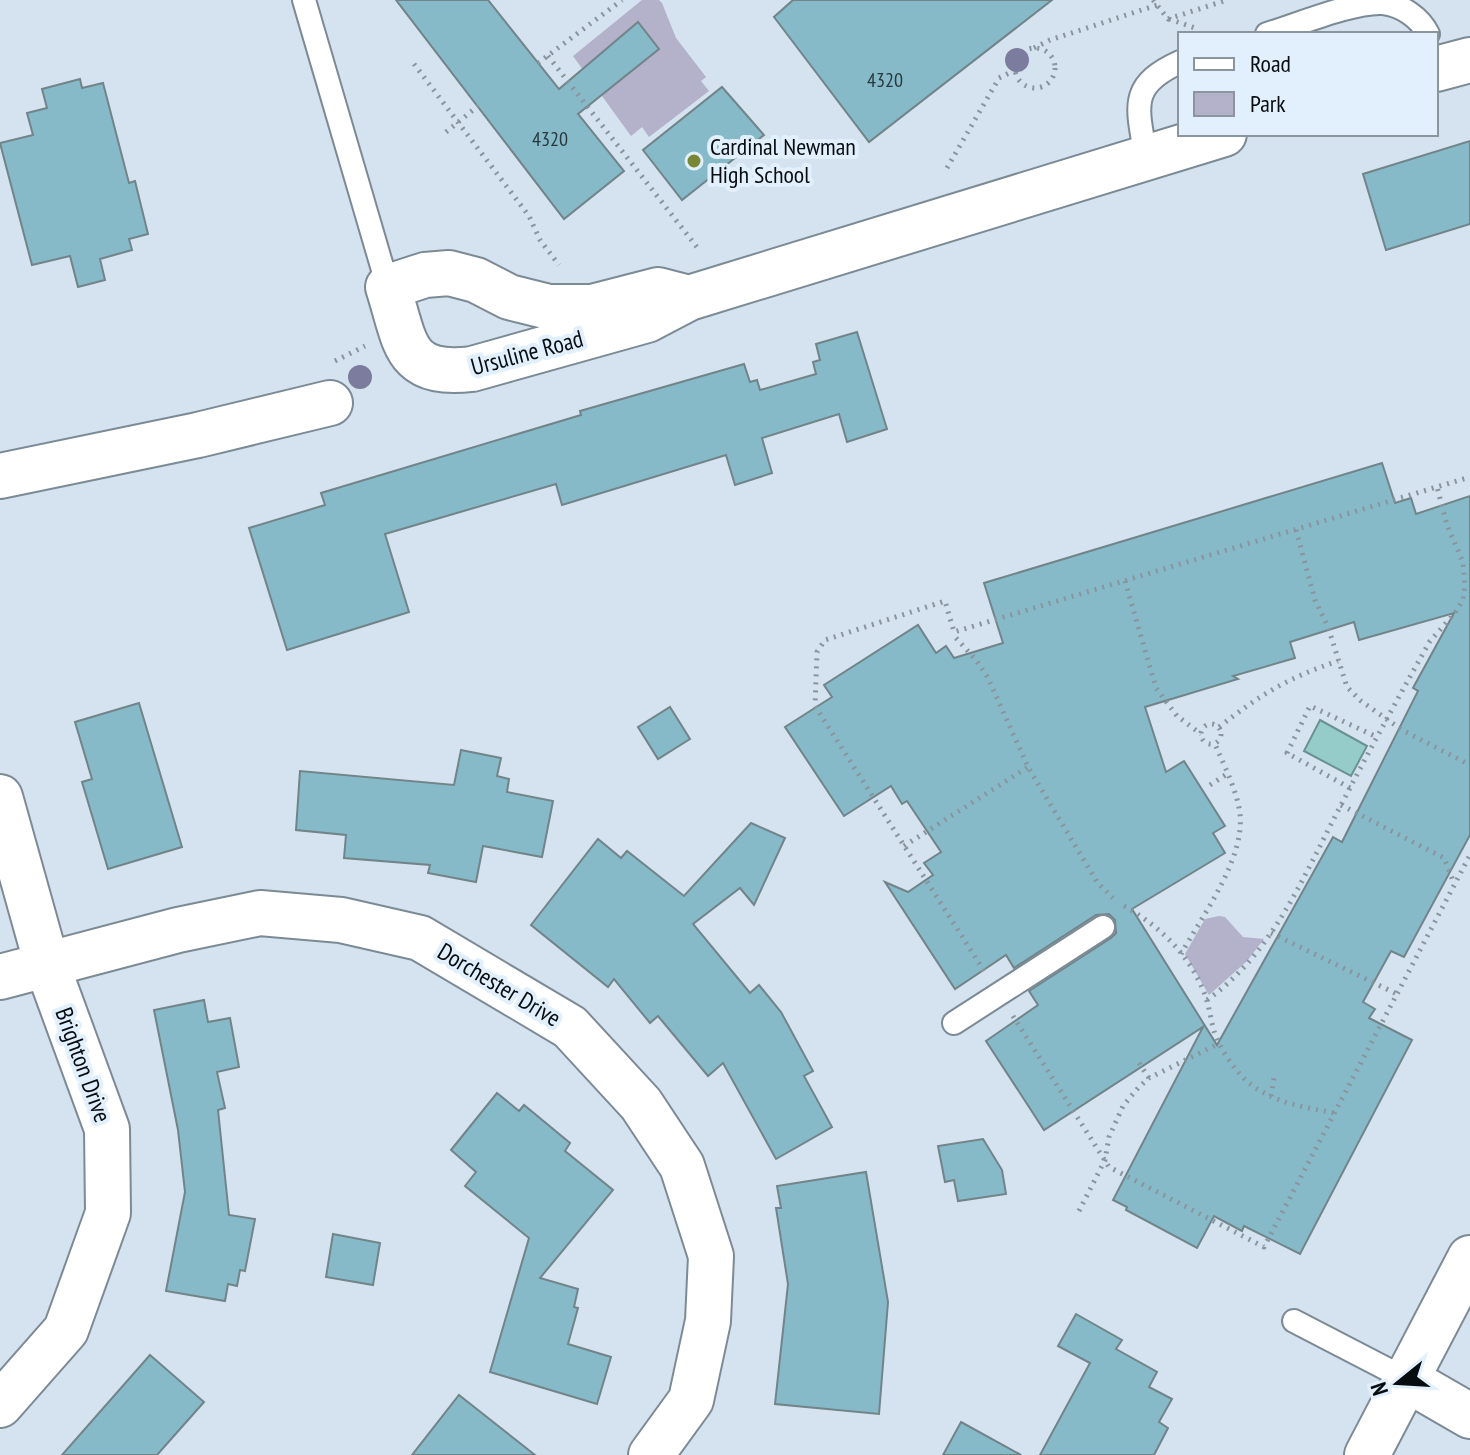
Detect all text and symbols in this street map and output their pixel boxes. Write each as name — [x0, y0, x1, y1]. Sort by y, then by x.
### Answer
legend — [1178, 32, 1438, 136]
text: Road — [1250, 48, 1291, 79]
house number: 4320 — [867, 67, 903, 93]
text: Park — [1250, 88, 1286, 119]
house number: 4320 — [532, 126, 568, 152]
place label: Cardinal Newman High School — [710, 131, 856, 190]
marker: Cardinal Newman High School — [685, 152, 703, 170]
street label: Ursuline Road — [467, 323, 586, 382]
street label: Dorchester Drive — [432, 936, 566, 1033]
street label: Brighton Drive — [48, 1003, 119, 1127]
north arrow — [1358, 1343, 1438, 1423]
text: N — [1364, 1379, 1394, 1399]

